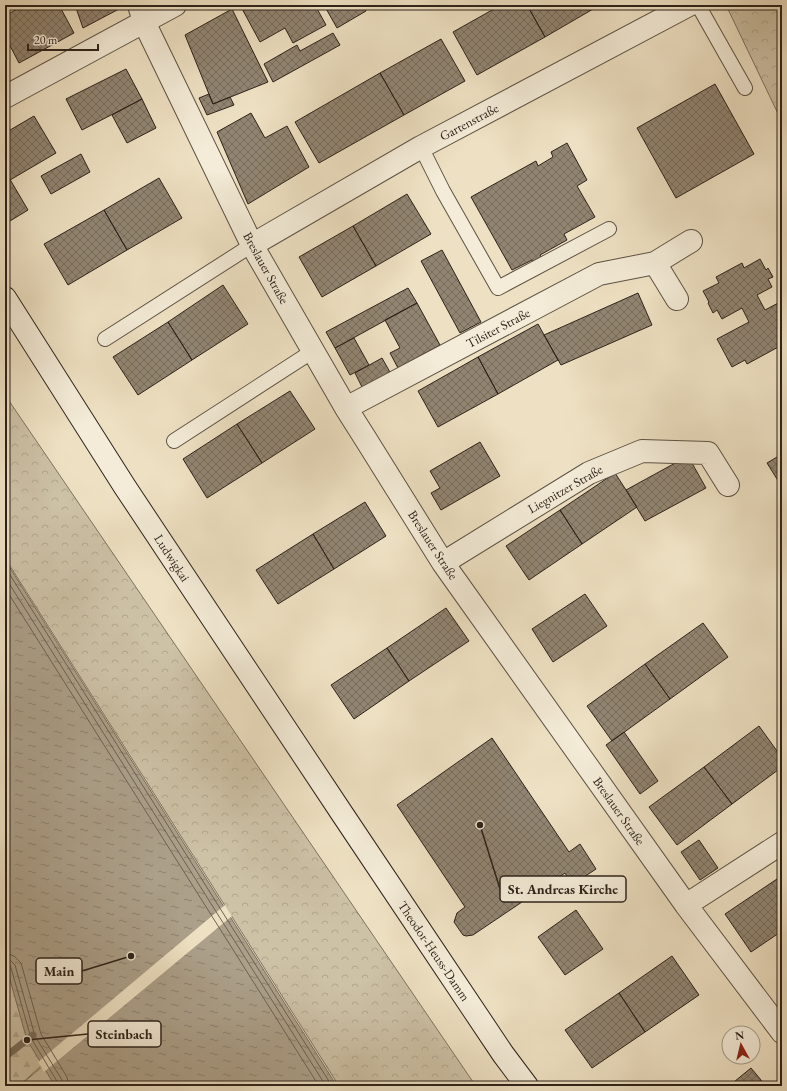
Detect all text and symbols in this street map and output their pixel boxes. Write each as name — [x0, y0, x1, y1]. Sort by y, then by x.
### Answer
scale bar — [28, 26, 98, 52]
text: 20 m — [34, 32, 58, 48]
street label: Gartenstraße — [437, 99, 501, 145]
street label: Breslauer Straße — [239, 229, 293, 307]
street label: Tilsiter Straße — [463, 304, 533, 352]
street label: Liegnitzer Straße — [524, 461, 606, 517]
street label: Breslauer Straße — [404, 507, 462, 583]
street label: Ludwigkai — [150, 531, 194, 585]
street label: Breslauer Straße — [589, 773, 649, 849]
callout: St. Andreas Kirche — [500, 876, 626, 902]
text: St. Andreas Kirche — [508, 880, 618, 898]
street label: Theodor-Heuss-Damm — [394, 898, 474, 1004]
callout: Main — [36, 958, 82, 984]
text: Main — [44, 962, 74, 980]
callout: Steinbach — [88, 1021, 161, 1047]
text: Steinbach — [95, 1025, 153, 1043]
north arrow — [721, 1025, 761, 1065]
text: N — [734, 1028, 745, 1043]

